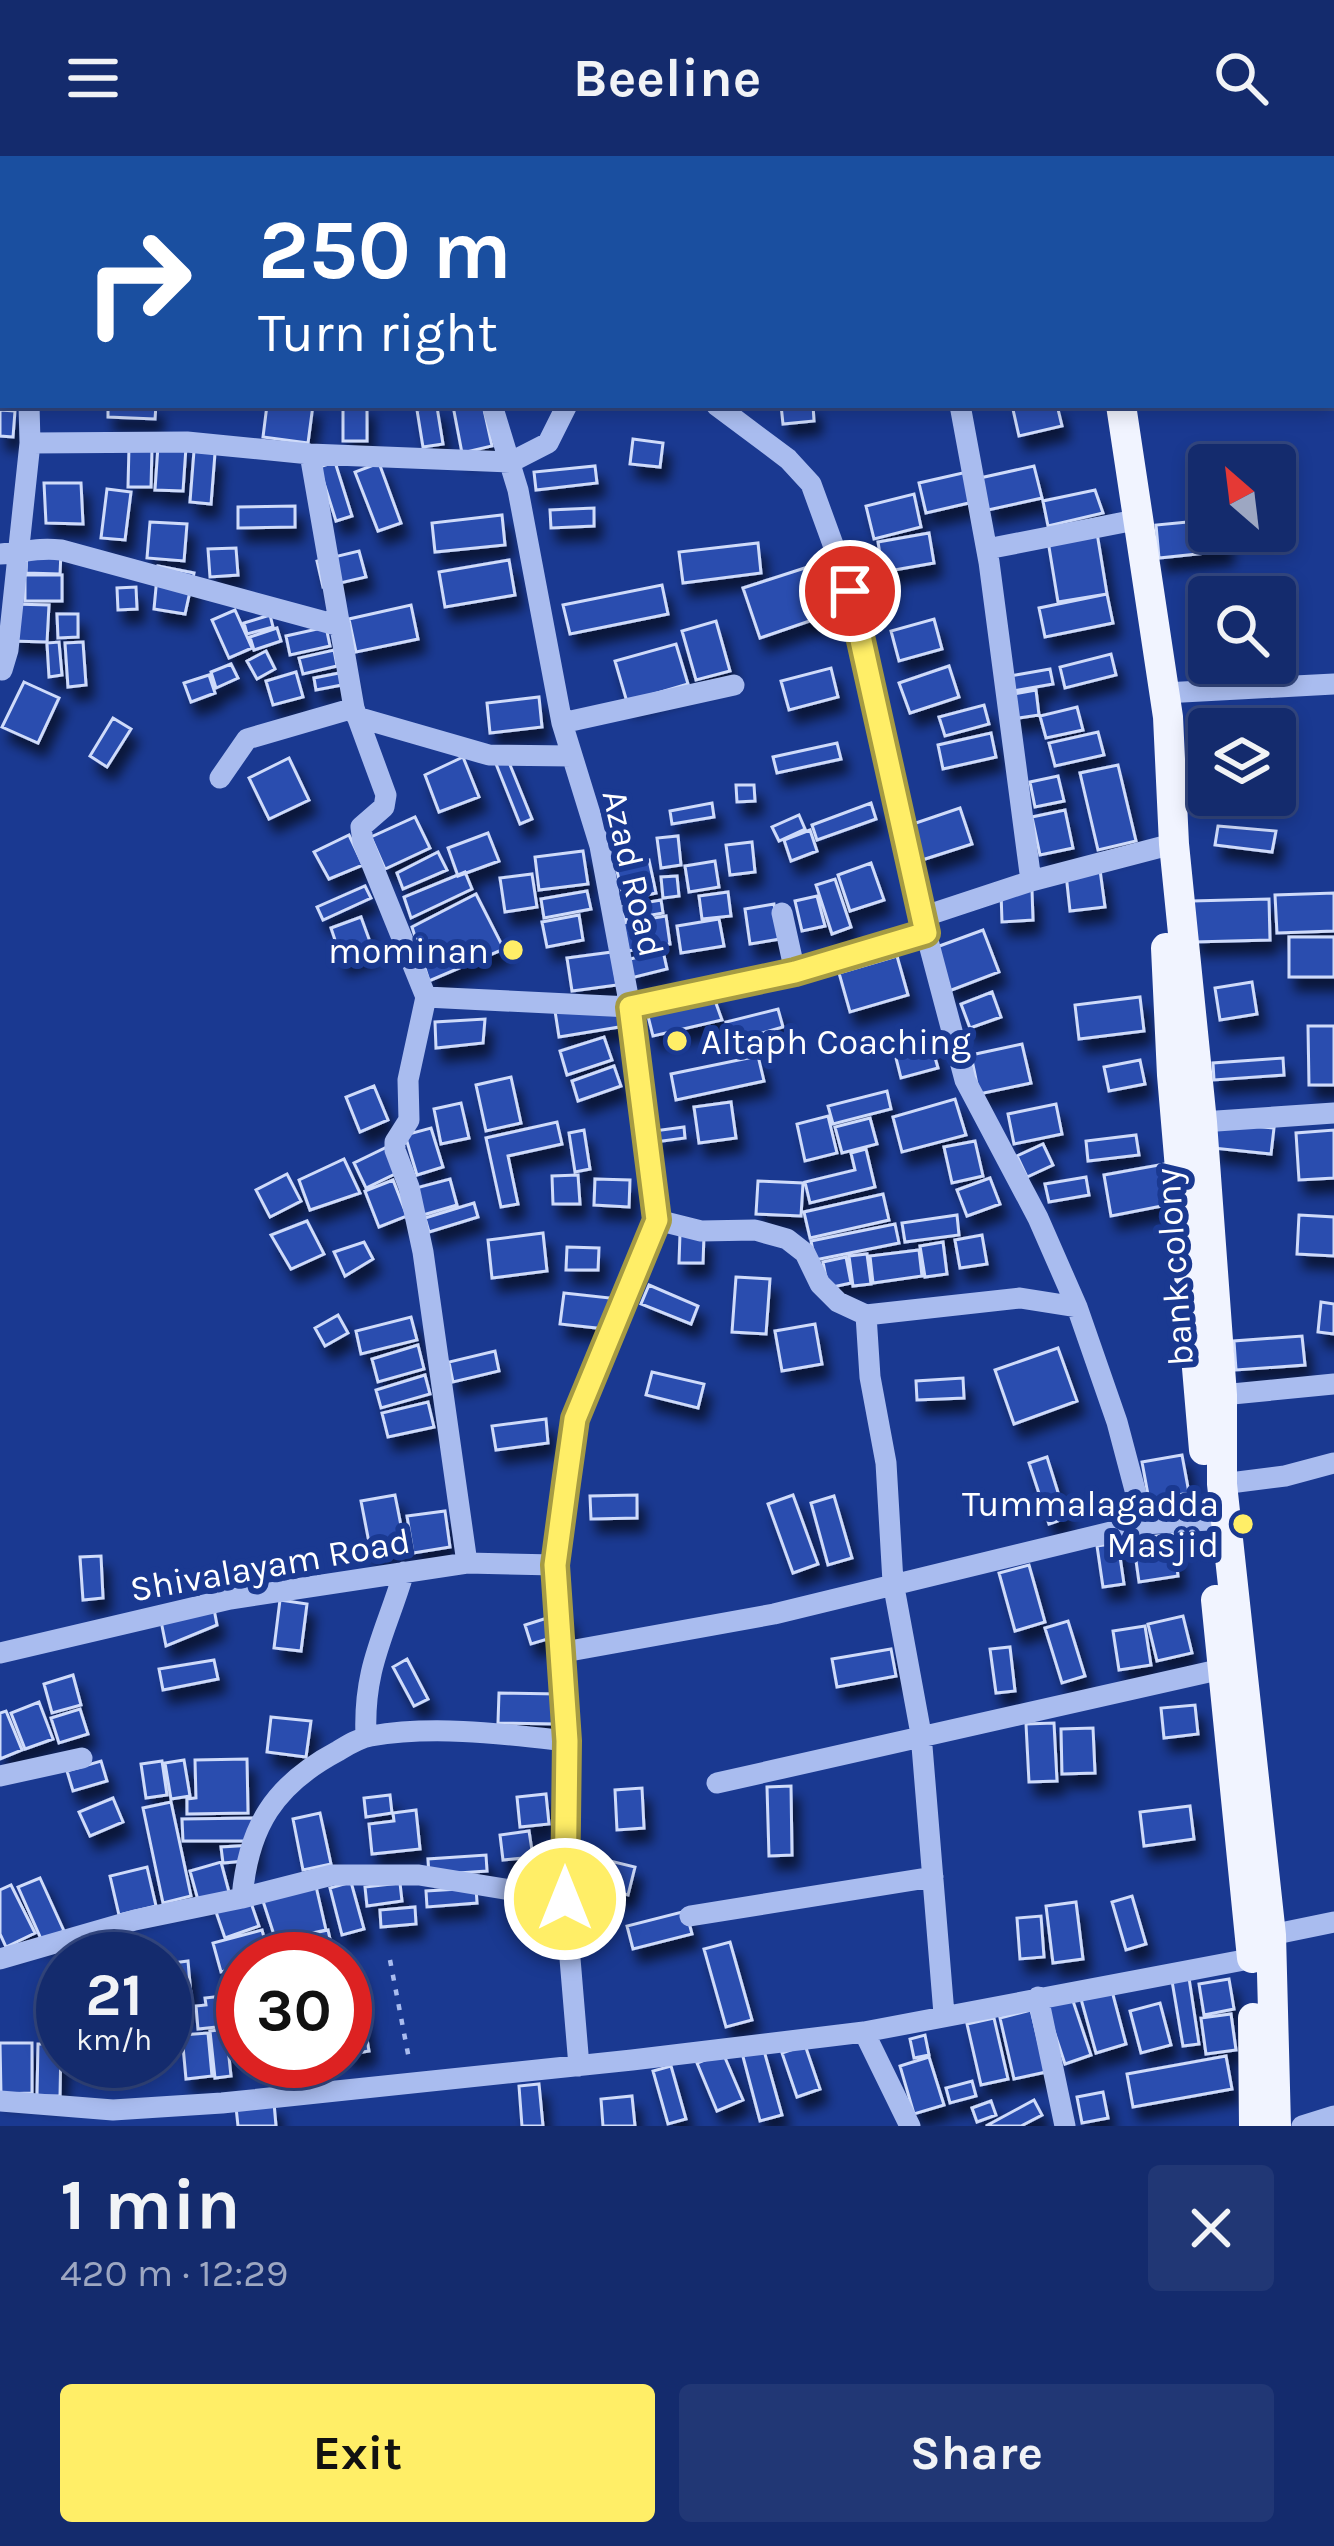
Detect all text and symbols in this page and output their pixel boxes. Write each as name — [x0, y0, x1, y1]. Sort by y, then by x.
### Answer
icon: menu — [60, 45, 126, 111]
icon: search — [1208, 45, 1274, 111]
text: Beeline — [573, 46, 761, 110]
text: 250 m — [258, 201, 512, 299]
icon: right — [60, 204, 216, 360]
text: Turn right — [258, 301, 498, 365]
north arrow — [1188, 444, 1296, 552]
map controls — [1188, 444, 1296, 816]
pin — [799, 540, 901, 642]
icon: arrive — [817, 558, 883, 624]
button: search — [1188, 576, 1296, 684]
button: layers — [1188, 708, 1296, 816]
street label: Azad Road — [593, 786, 673, 961]
place label: mominan — [328, 930, 489, 972]
marker: mominan — [500, 937, 526, 963]
place label: Altaph Coaching — [701, 1021, 971, 1063]
marker: Altaph Coaching — [664, 1028, 690, 1054]
street label: bank colony — [1146, 1166, 1202, 1367]
place label: Tummalagadda Masjid — [962, 1483, 1219, 1566]
marker: Tummalagadda Masjid — [1230, 1511, 1256, 1537]
street label: Shivalayam Road — [127, 1520, 414, 1610]
position arrow — [502, 1836, 628, 1962]
speed limit sign: 30 — [216, 1932, 372, 2088]
text: 21 — [85, 1960, 143, 2030]
text: km/h — [76, 2022, 152, 2058]
text: 1 min — [60, 2163, 241, 2247]
button: close — [1148, 2165, 1274, 2291]
text: 420 m · 12:29 — [60, 2250, 288, 2296]
button: Exit — [60, 2384, 655, 2522]
button: Share — [679, 2384, 1274, 2522]

